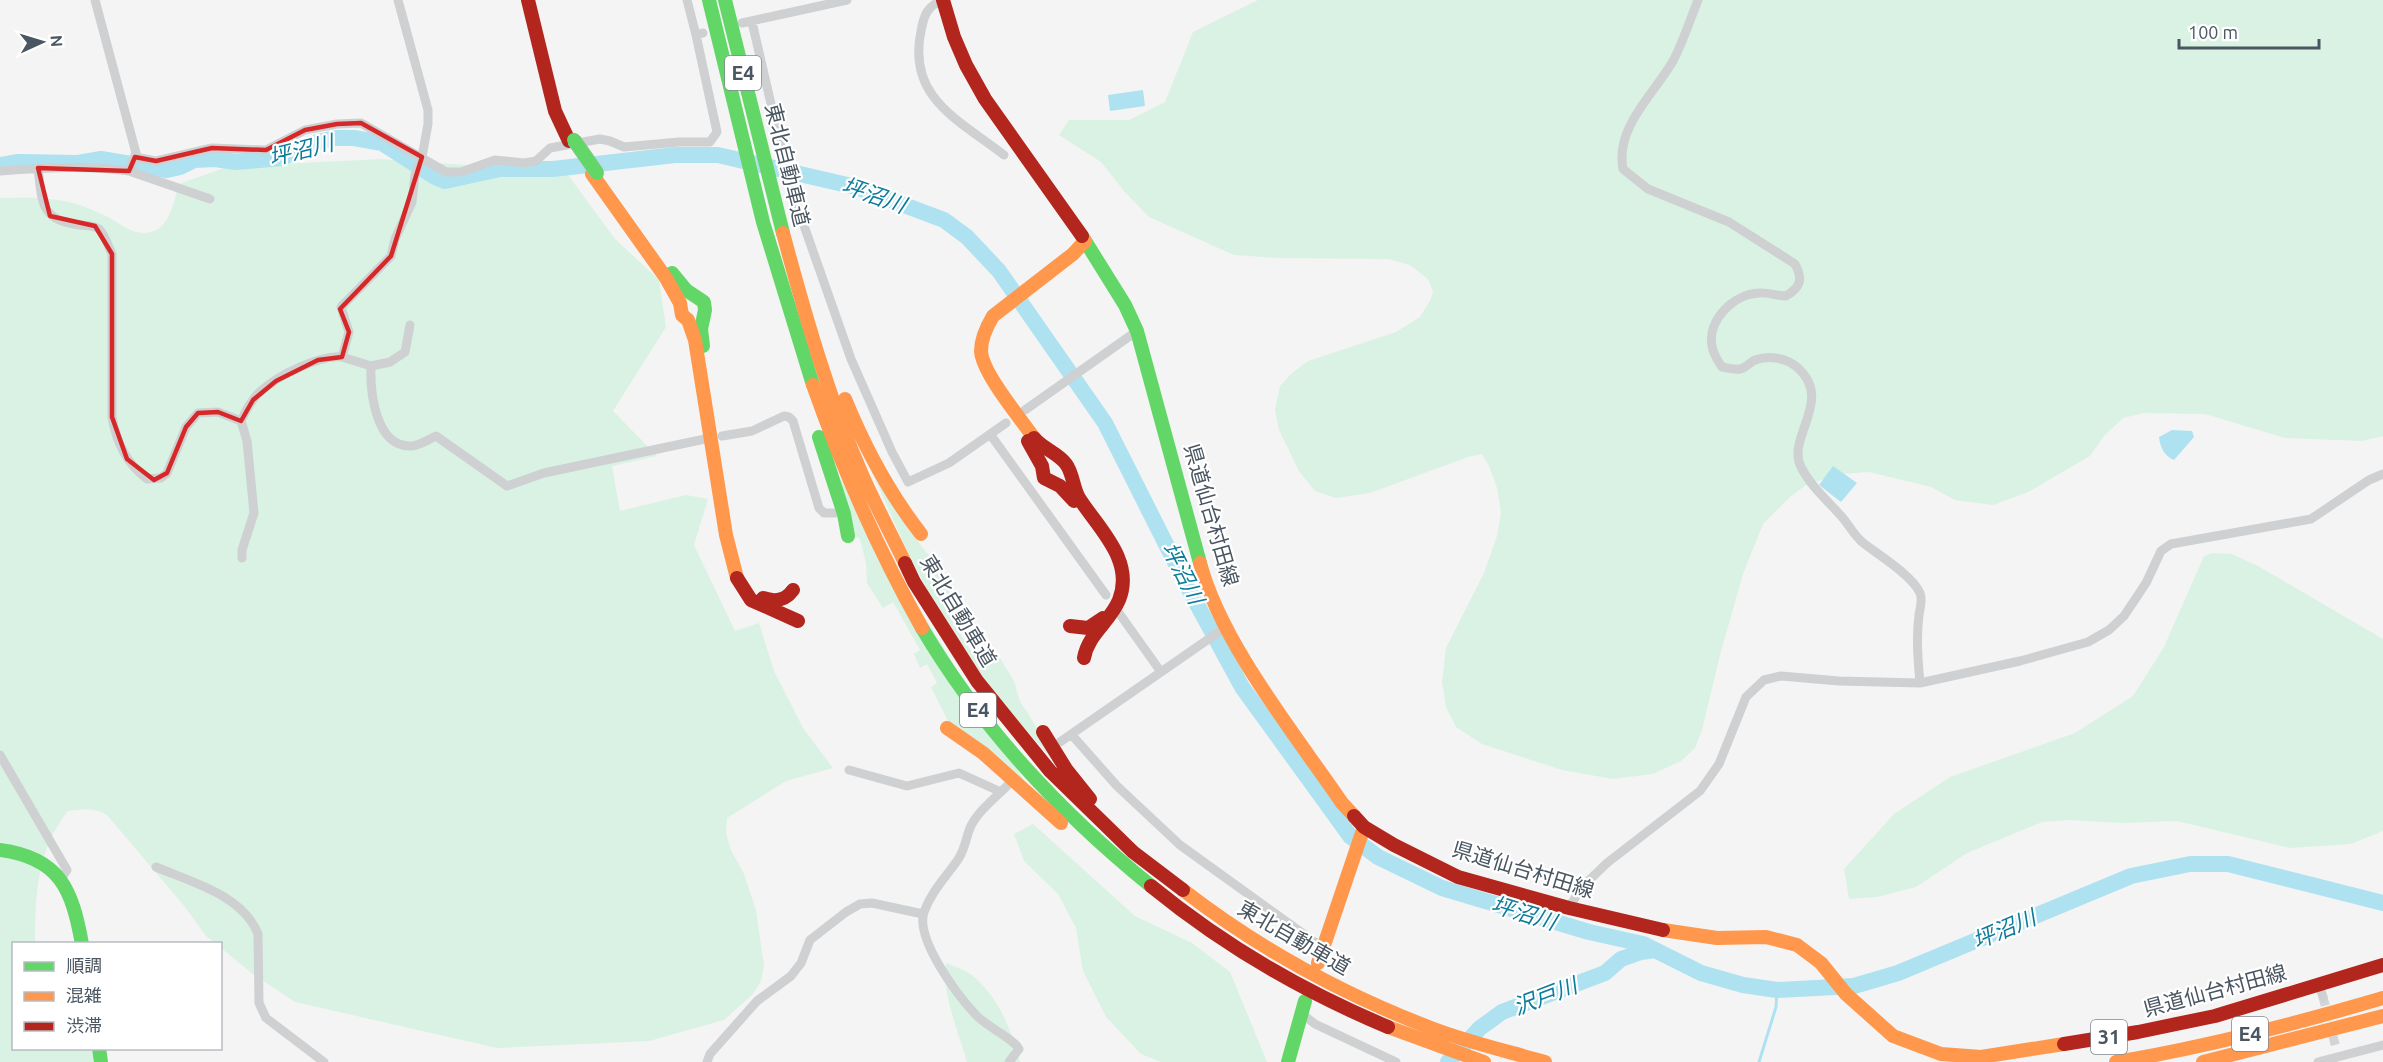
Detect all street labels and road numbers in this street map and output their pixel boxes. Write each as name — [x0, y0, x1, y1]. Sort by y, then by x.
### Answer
road number: E4 — [725, 56, 761, 90]
street label: 東北自動車道 — [761, 101, 815, 229]
street label: 県道仙台村田線 — [1180, 441, 1244, 589]
street label: 東北自動車道 — [916, 550, 1002, 671]
road number: E4 — [960, 693, 996, 727]
street label: 県道仙台村田線 — [1449, 836, 1597, 902]
street label: 東北自動車道 — [1234, 895, 1355, 979]
street label: 県道仙台村田線 — [2141, 959, 2289, 1021]
road number: E4 — [2232, 1017, 2268, 1051]
road number: 31 — [2091, 1020, 2127, 1054]

